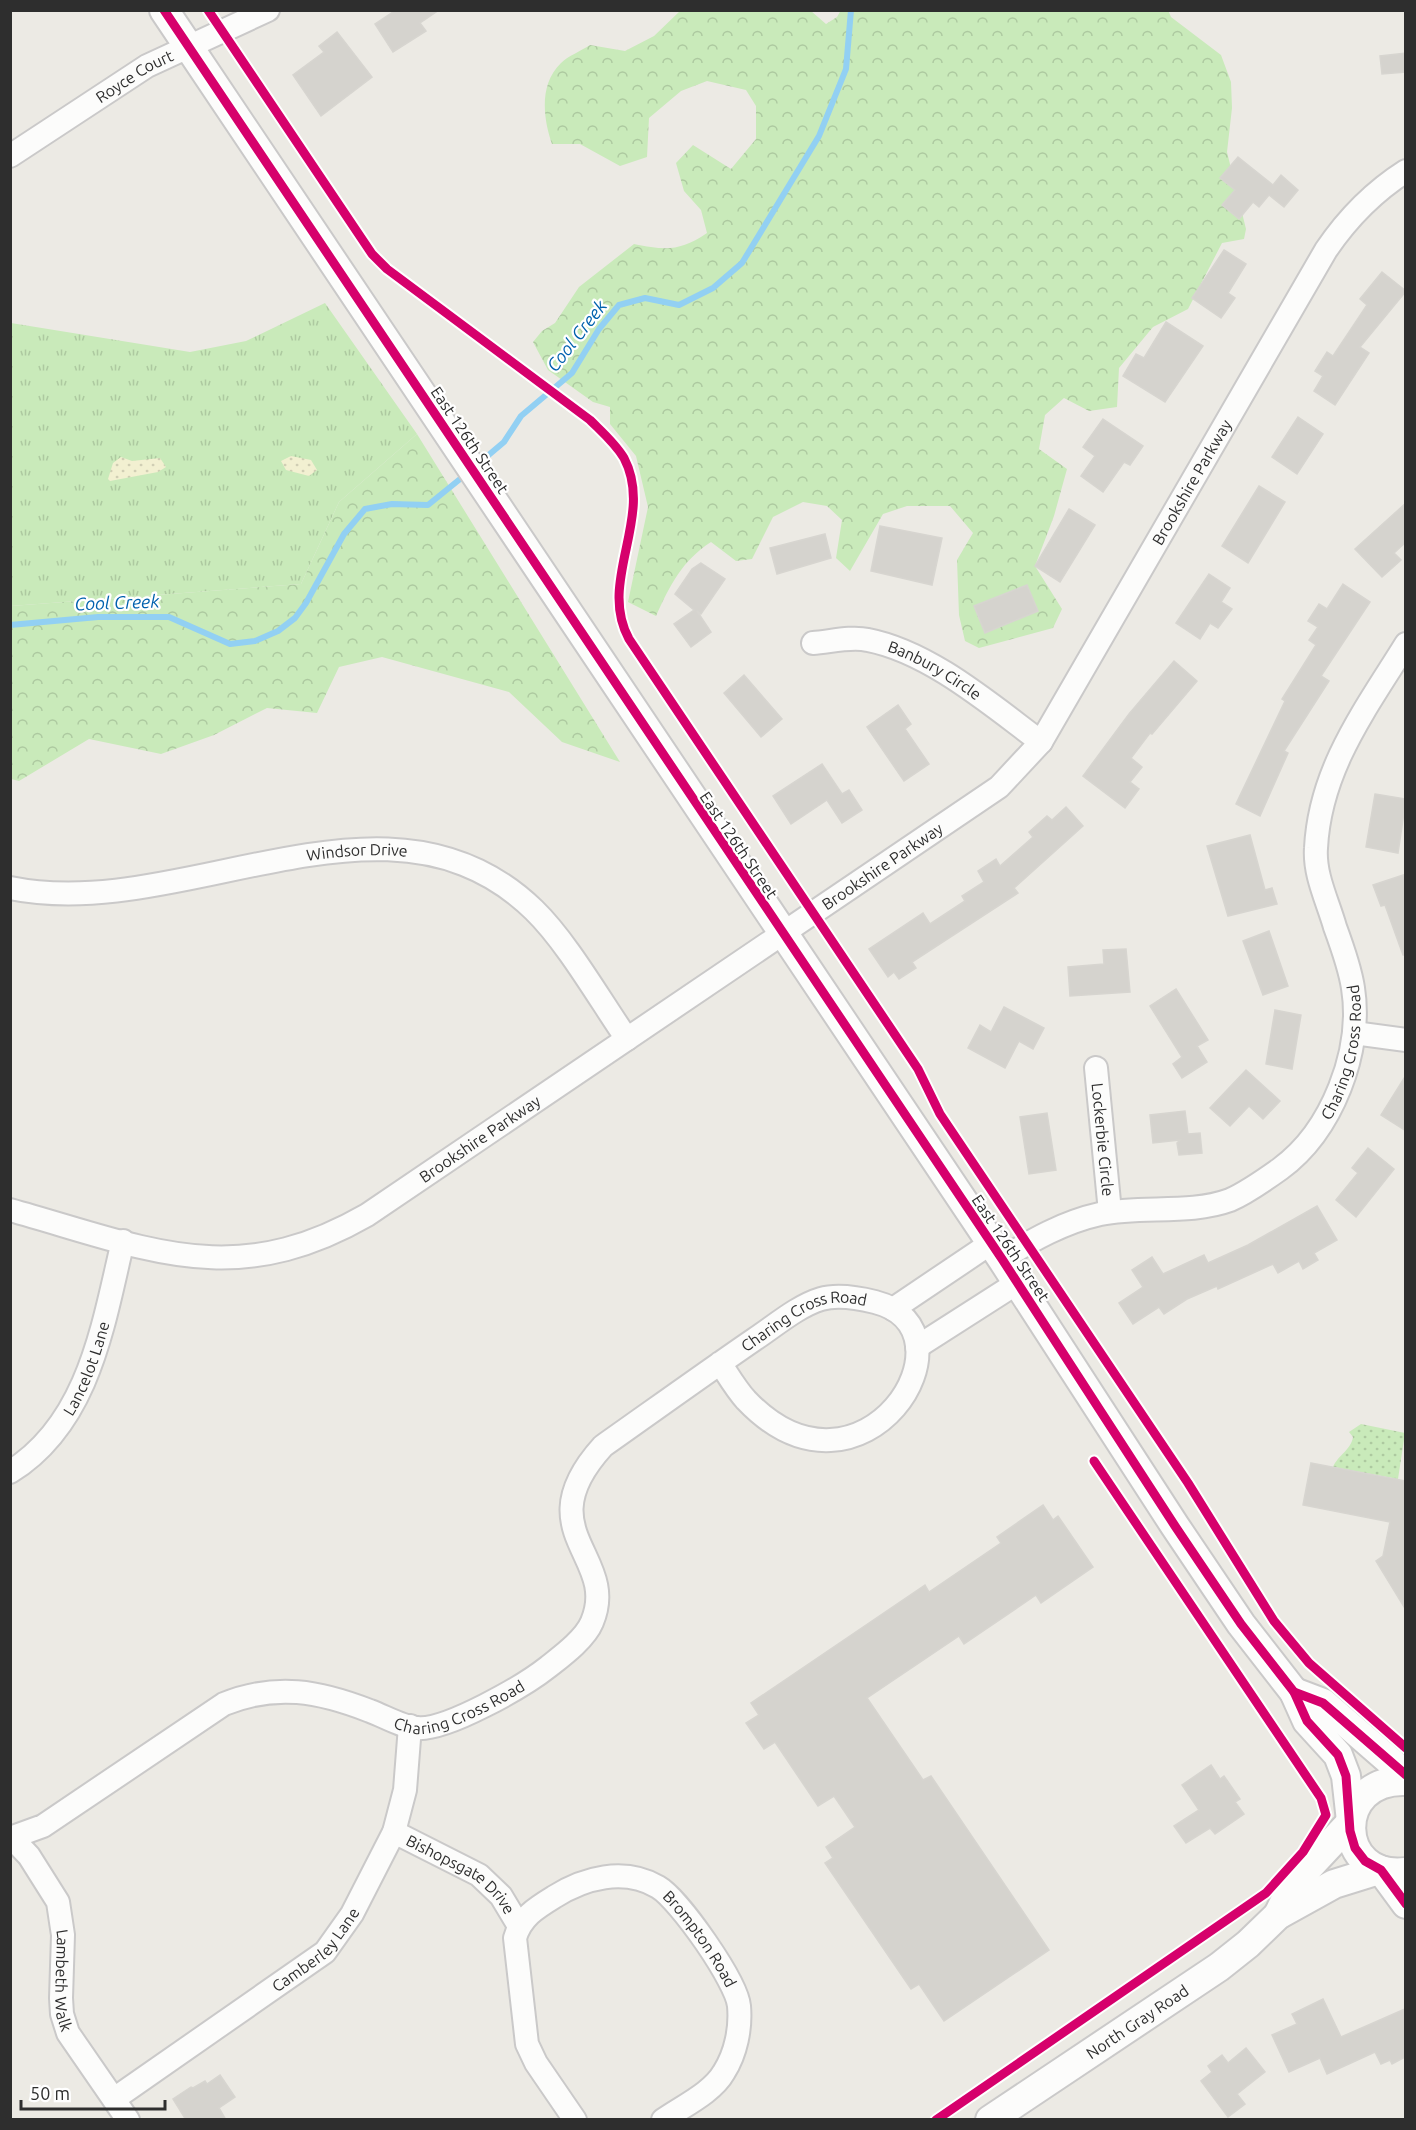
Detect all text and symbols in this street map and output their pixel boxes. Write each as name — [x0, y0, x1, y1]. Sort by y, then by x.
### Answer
street label: Royce Court — [92, 46, 177, 106]
water label: Cool Creek — [542, 295, 611, 375]
street label: East 126th Street — [428, 383, 513, 497]
street label: Brookshire Parkway — [1148, 416, 1235, 548]
water label: Cool Creek — [74, 590, 161, 613]
street label: Banbury Circle — [886, 637, 985, 703]
street label: East 126th Street — [697, 788, 782, 902]
street label: Brookshire Parkway — [818, 819, 946, 913]
street label: Windsor Drive — [305, 840, 408, 864]
street label: Charing Cross Road — [1317, 984, 1364, 1123]
street label: Lockerbie Circle — [1089, 1082, 1117, 1197]
street label: Brookshire Parkway — [416, 1091, 544, 1186]
street label: East 126th Street — [969, 1191, 1054, 1305]
street label: Charing Cross Road — [737, 1288, 869, 1355]
street label: Lancelot Lane — [59, 1319, 113, 1419]
street label: Charing Cross Road — [391, 1676, 528, 1737]
street label: Bishopsgate Drive — [403, 1831, 519, 1917]
street label: Brompton Road — [660, 1887, 740, 1990]
street label: Camberley Lane — [268, 1905, 363, 1995]
street label: Lambeth Walk — [52, 1928, 76, 2034]
street label: North Gray Road — [1083, 1981, 1192, 2062]
scale bar — [21, 2073, 165, 2111]
text: 50 m — [30, 2083, 70, 2103]

